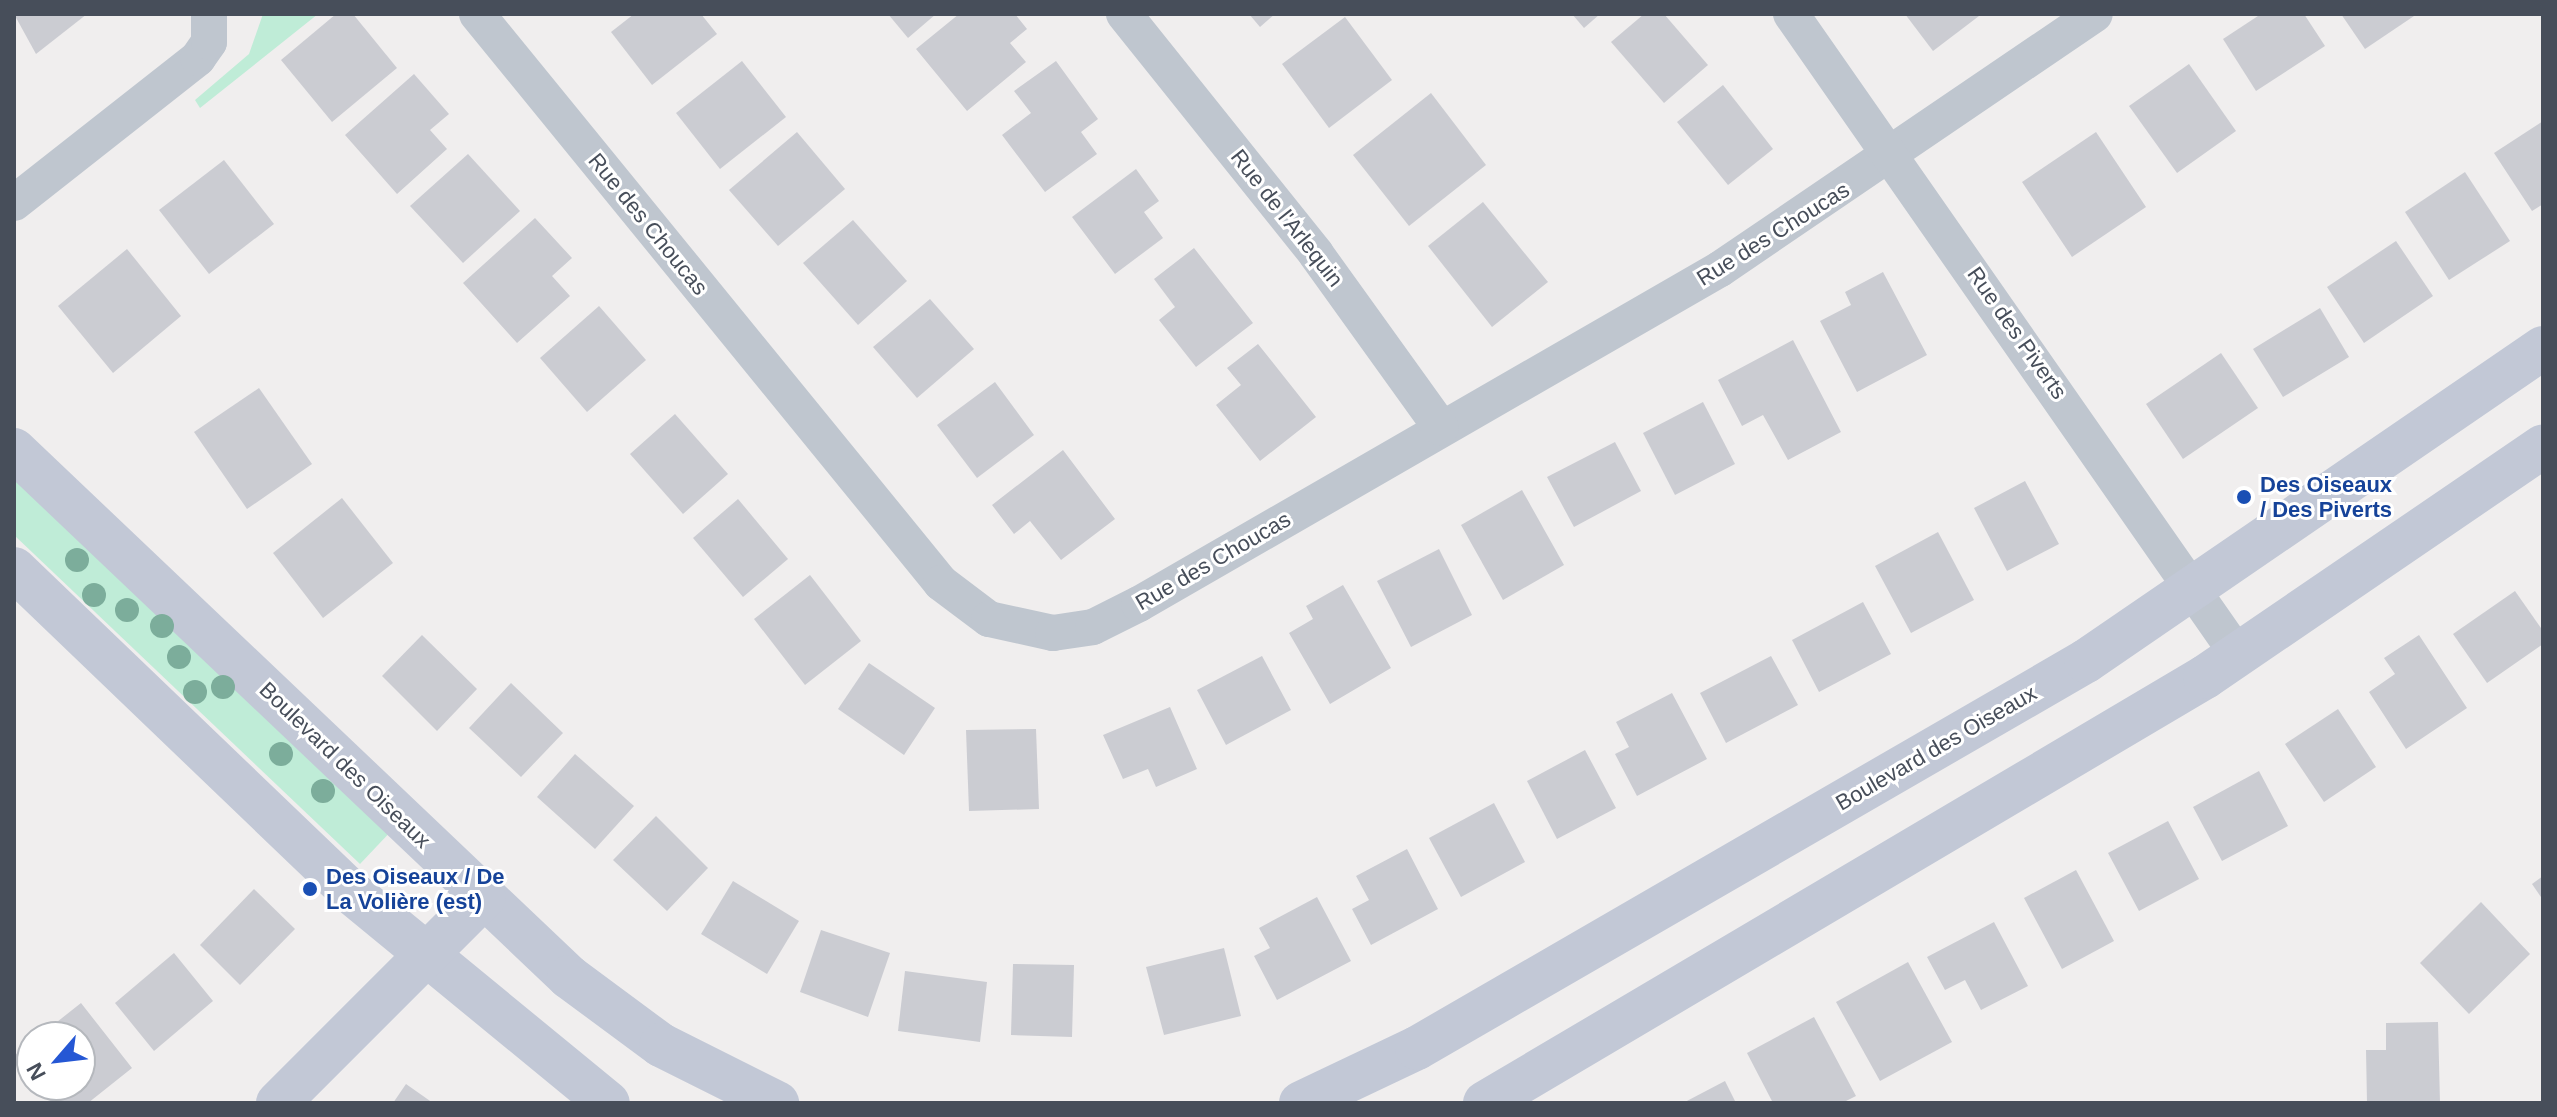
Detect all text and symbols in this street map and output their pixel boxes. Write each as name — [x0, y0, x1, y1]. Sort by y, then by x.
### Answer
street label: Rue de l'Arlequin — [1225, 144, 1349, 292]
street label: Rue des Choucas — [583, 148, 713, 300]
street label: Rue des Choucas — [1692, 176, 1854, 292]
street label: Rue des Piverts — [1962, 262, 2072, 404]
place label: Des Oiseaux / Des Piverts — [2260, 471, 2392, 522]
marker: Des Oiseaux / Des Piverts — [2235, 488, 2253, 506]
street label: Rue des Choucas — [1131, 506, 1295, 616]
street label: Boulevard des Oiseaux — [254, 676, 436, 854]
street label: Boulevard des Oiseaux — [1831, 680, 2041, 816]
place label: Des Oiseaux / De La Volière (est) — [326, 863, 505, 914]
marker: Des Oiseaux / De La Volière (est) — [301, 880, 319, 898]
north arrow — [16, 1021, 96, 1101]
text: N — [21, 1059, 51, 1084]

